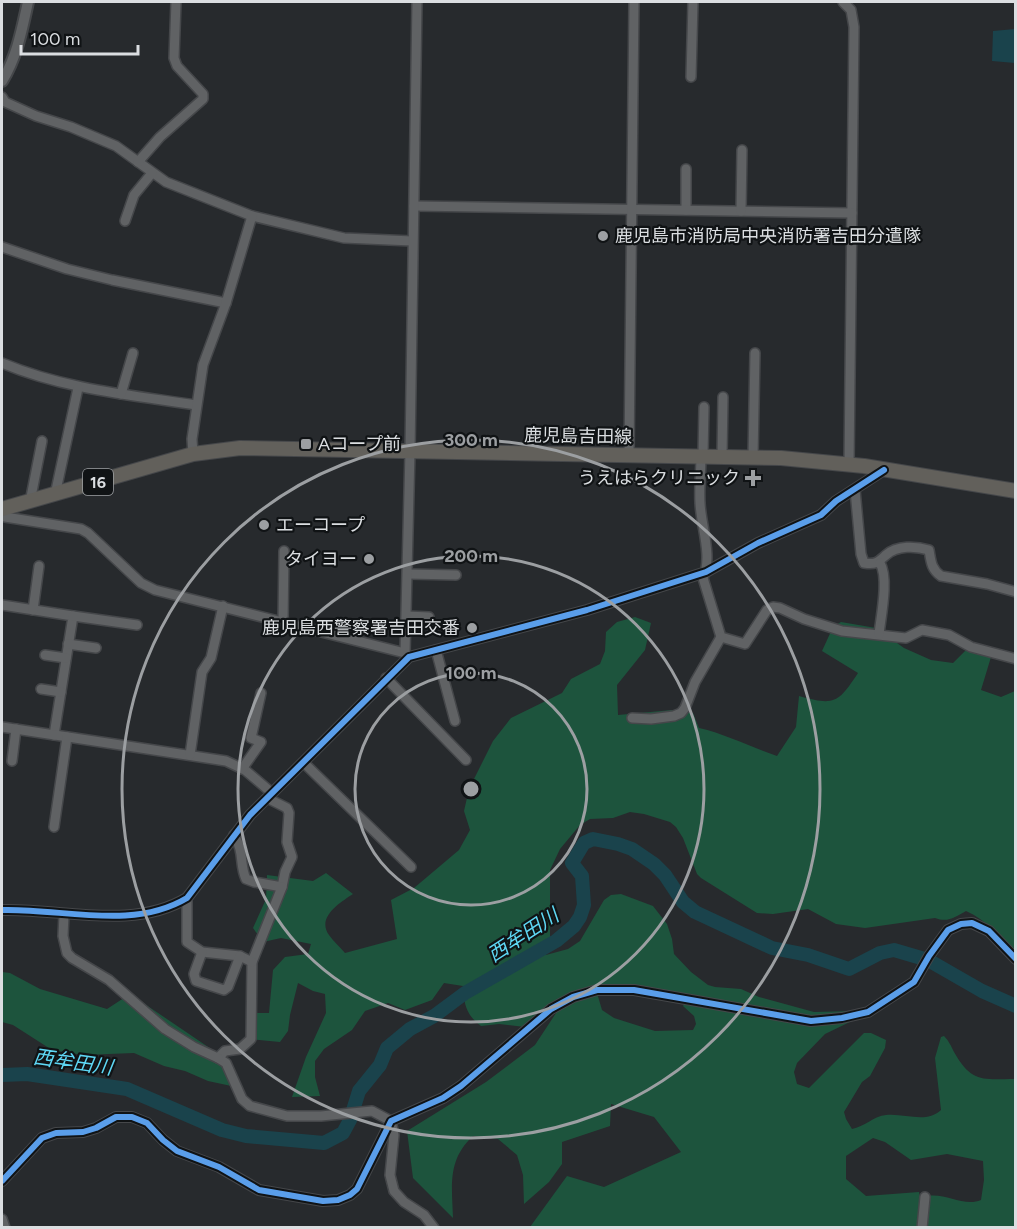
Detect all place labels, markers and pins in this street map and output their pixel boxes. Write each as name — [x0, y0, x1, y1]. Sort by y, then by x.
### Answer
place label: 鹿児島市消防局中央消防署吉田分遣隊 — [615, 225, 921, 247]
marker: 鹿児島市消防局中央消防署吉田分遣隊 — [596, 229, 610, 243]
place label: Aコープ前 — [318, 433, 401, 455]
marker: Aコープ前 — [299, 437, 313, 451]
place label: うえはらクリニック — [578, 467, 740, 489]
marker: うえはらクリニック — [744, 469, 762, 487]
place label: エーコープ — [276, 514, 365, 536]
marker: エーコープ — [257, 518, 271, 532]
place label: タイヨー — [285, 548, 357, 570]
marker: タイヨー — [362, 552, 376, 566]
place label: 鹿児島西警察署吉田交番 — [262, 617, 460, 639]
marker: 鹿児島西警察署吉田交番 — [465, 621, 479, 635]
centre of rings — [461, 779, 481, 799]

